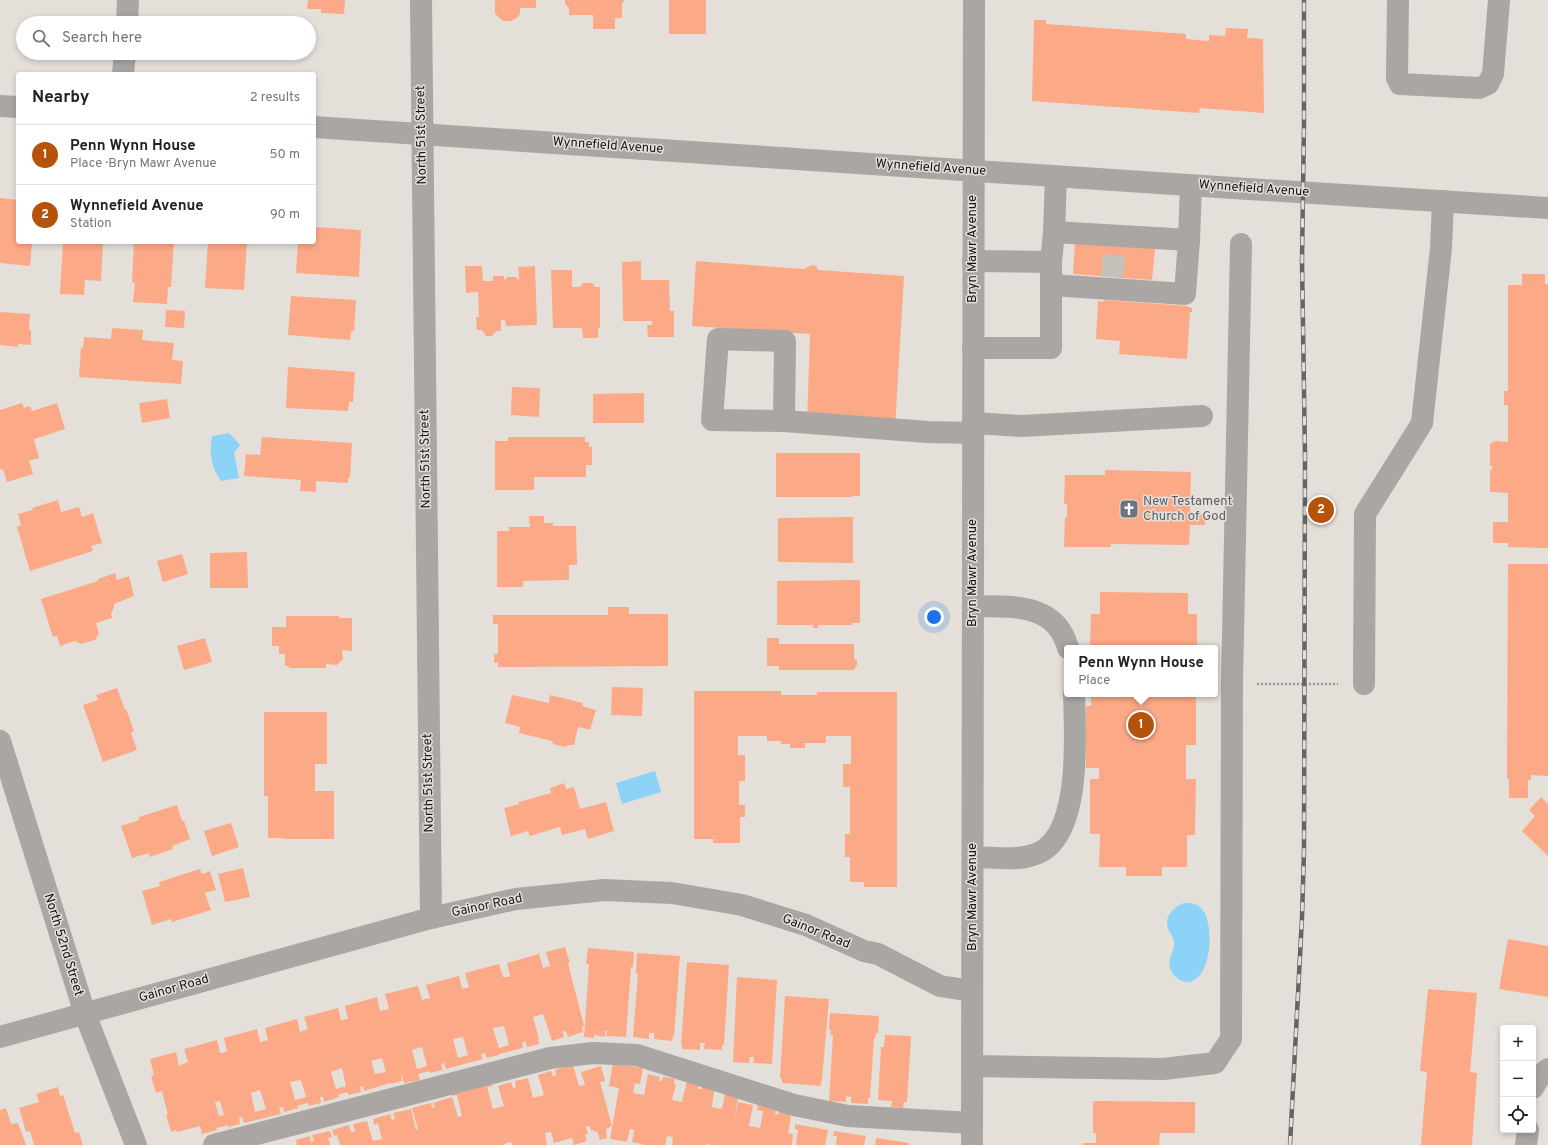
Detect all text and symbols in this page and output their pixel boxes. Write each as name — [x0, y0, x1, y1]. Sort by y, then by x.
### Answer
search box — [16, 16, 316, 60]
icon: search — [30, 27, 52, 49]
text: Search here — [62, 29, 142, 48]
street label: North 51st Street — [413, 85, 431, 185]
text: Nearby — [32, 87, 89, 109]
text: 2 results — [250, 90, 300, 106]
street label: Wynnefield Avenue — [552, 134, 664, 158]
text: Penn Wynn House — [70, 137, 196, 156]
text: 1 — [42, 147, 48, 163]
text: 50 m — [270, 147, 300, 163]
text: Place · Bryn Mawr Avenue — [70, 156, 217, 172]
street label: Wynnefield Avenue — [875, 156, 987, 180]
street label: Wynnefield Avenue — [1198, 177, 1310, 201]
street label: Bryn Mawr Avenue — [965, 195, 981, 303]
text: Wynnefield Avenue — [70, 197, 204, 216]
text: 2 — [41, 207, 49, 223]
text: 90 m — [270, 207, 300, 223]
text: Station — [70, 216, 112, 232]
street label: North 51st Street — [417, 409, 435, 509]
place label: New Testament Church of God — [1143, 494, 1232, 525]
pin: 2 — [1308, 495, 1334, 525]
church icon: New Testament Church of God — [1118, 498, 1140, 520]
street label: Bryn Mawr Avenue — [965, 519, 981, 627]
your location — [924, 607, 944, 627]
popup — [1064, 645, 1218, 697]
text: Penn Wynn House — [1078, 654, 1204, 673]
text: Place — [1078, 673, 1110, 689]
pin: 1 — [1128, 710, 1154, 740]
street label: North 51st Street — [420, 733, 438, 833]
street label: Bryn Mawr Avenue — [965, 843, 981, 951]
street label: Gainor Road — [450, 891, 524, 921]
street label: North 52nd Street — [40, 892, 86, 998]
street label: Gainor Road — [780, 911, 852, 953]
street label: Gainor Road — [137, 971, 211, 1007]
map controls — [1500, 1025, 1536, 1133]
button: + — [1500, 1025, 1536, 1061]
button: − — [1500, 1061, 1536, 1097]
button: locate — [1500, 1097, 1536, 1133]

